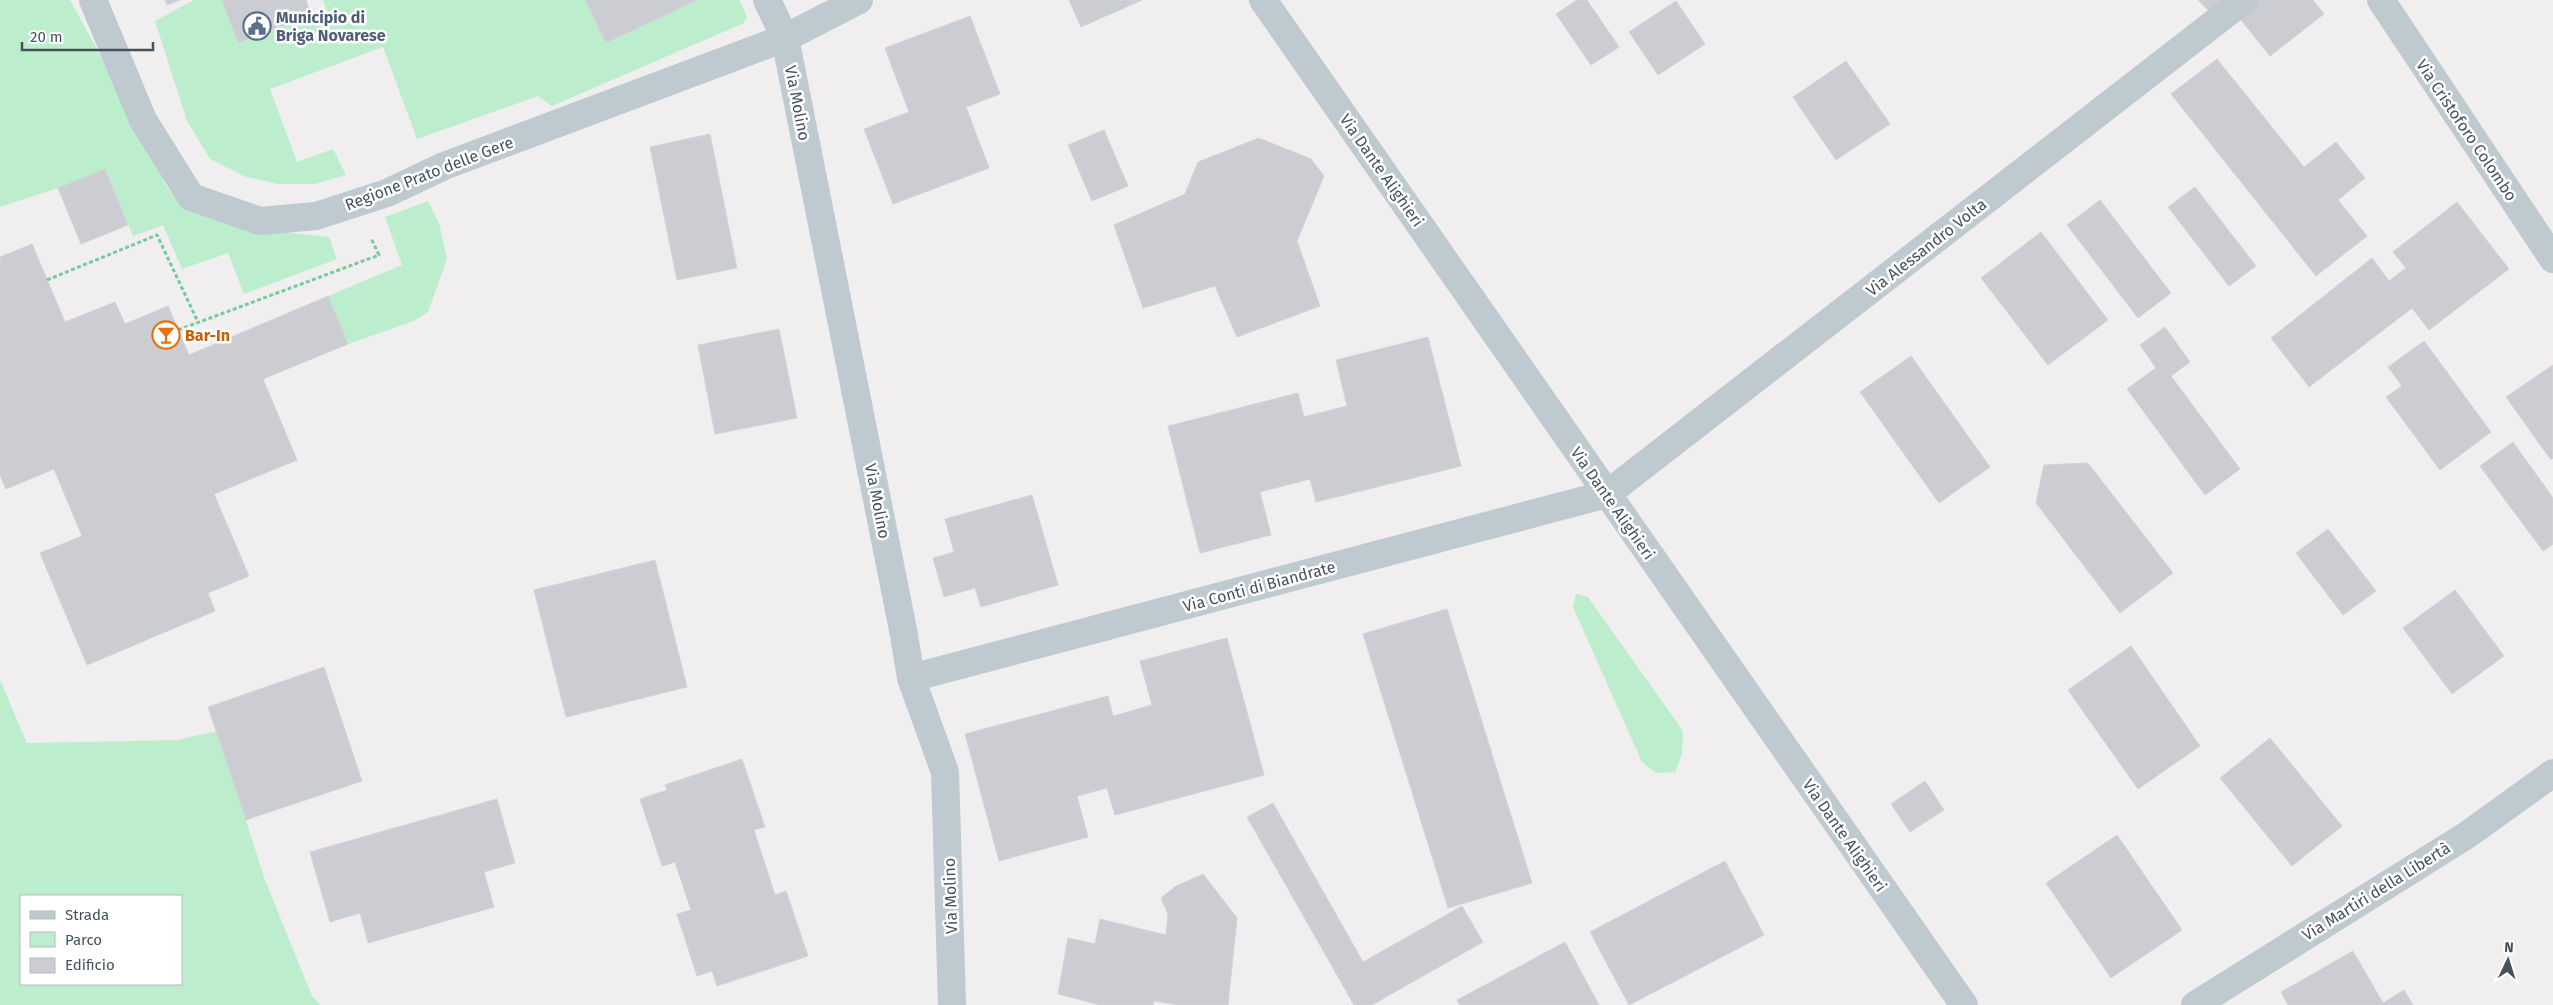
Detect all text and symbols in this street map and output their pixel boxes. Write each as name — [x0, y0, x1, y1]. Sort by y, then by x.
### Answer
place label: Municipio di Briga Novarese — [276, 8, 386, 45]
public building icon: Municipio di Briga Novarese — [242, 11, 272, 41]
scale bar — [22, 20, 154, 52]
text: 20 m — [30, 28, 63, 46]
street label: Via Cristoforo Colombo — [2412, 56, 2521, 205]
street label: Via Molino — [781, 64, 814, 142]
street label: Via Dante Alighieri — [1336, 110, 1428, 230]
street label: Regione Prato delle Gere — [342, 133, 516, 214]
street label: Via Alessandro Volta — [1862, 195, 1990, 300]
bar icon: Bar-In — [151, 320, 181, 350]
place label: Bar-In — [185, 326, 230, 345]
street label: Via Dante Alighieri — [1567, 443, 1659, 563]
street label: Via Molino — [861, 462, 894, 540]
street label: Via Conti di Biandrate — [1181, 557, 1337, 616]
street label: Via Dante Alighieri — [1799, 775, 1891, 895]
street label: Via Martiri della Libertà — [2299, 838, 2454, 945]
street label: Via Molino — [940, 858, 961, 934]
legend — [20, 895, 182, 985]
text: Strada — [65, 906, 109, 924]
text: Parco — [65, 931, 102, 949]
north arrow — [2483, 935, 2533, 985]
text: N — [2504, 939, 2514, 956]
text: Edificio — [65, 956, 115, 974]

